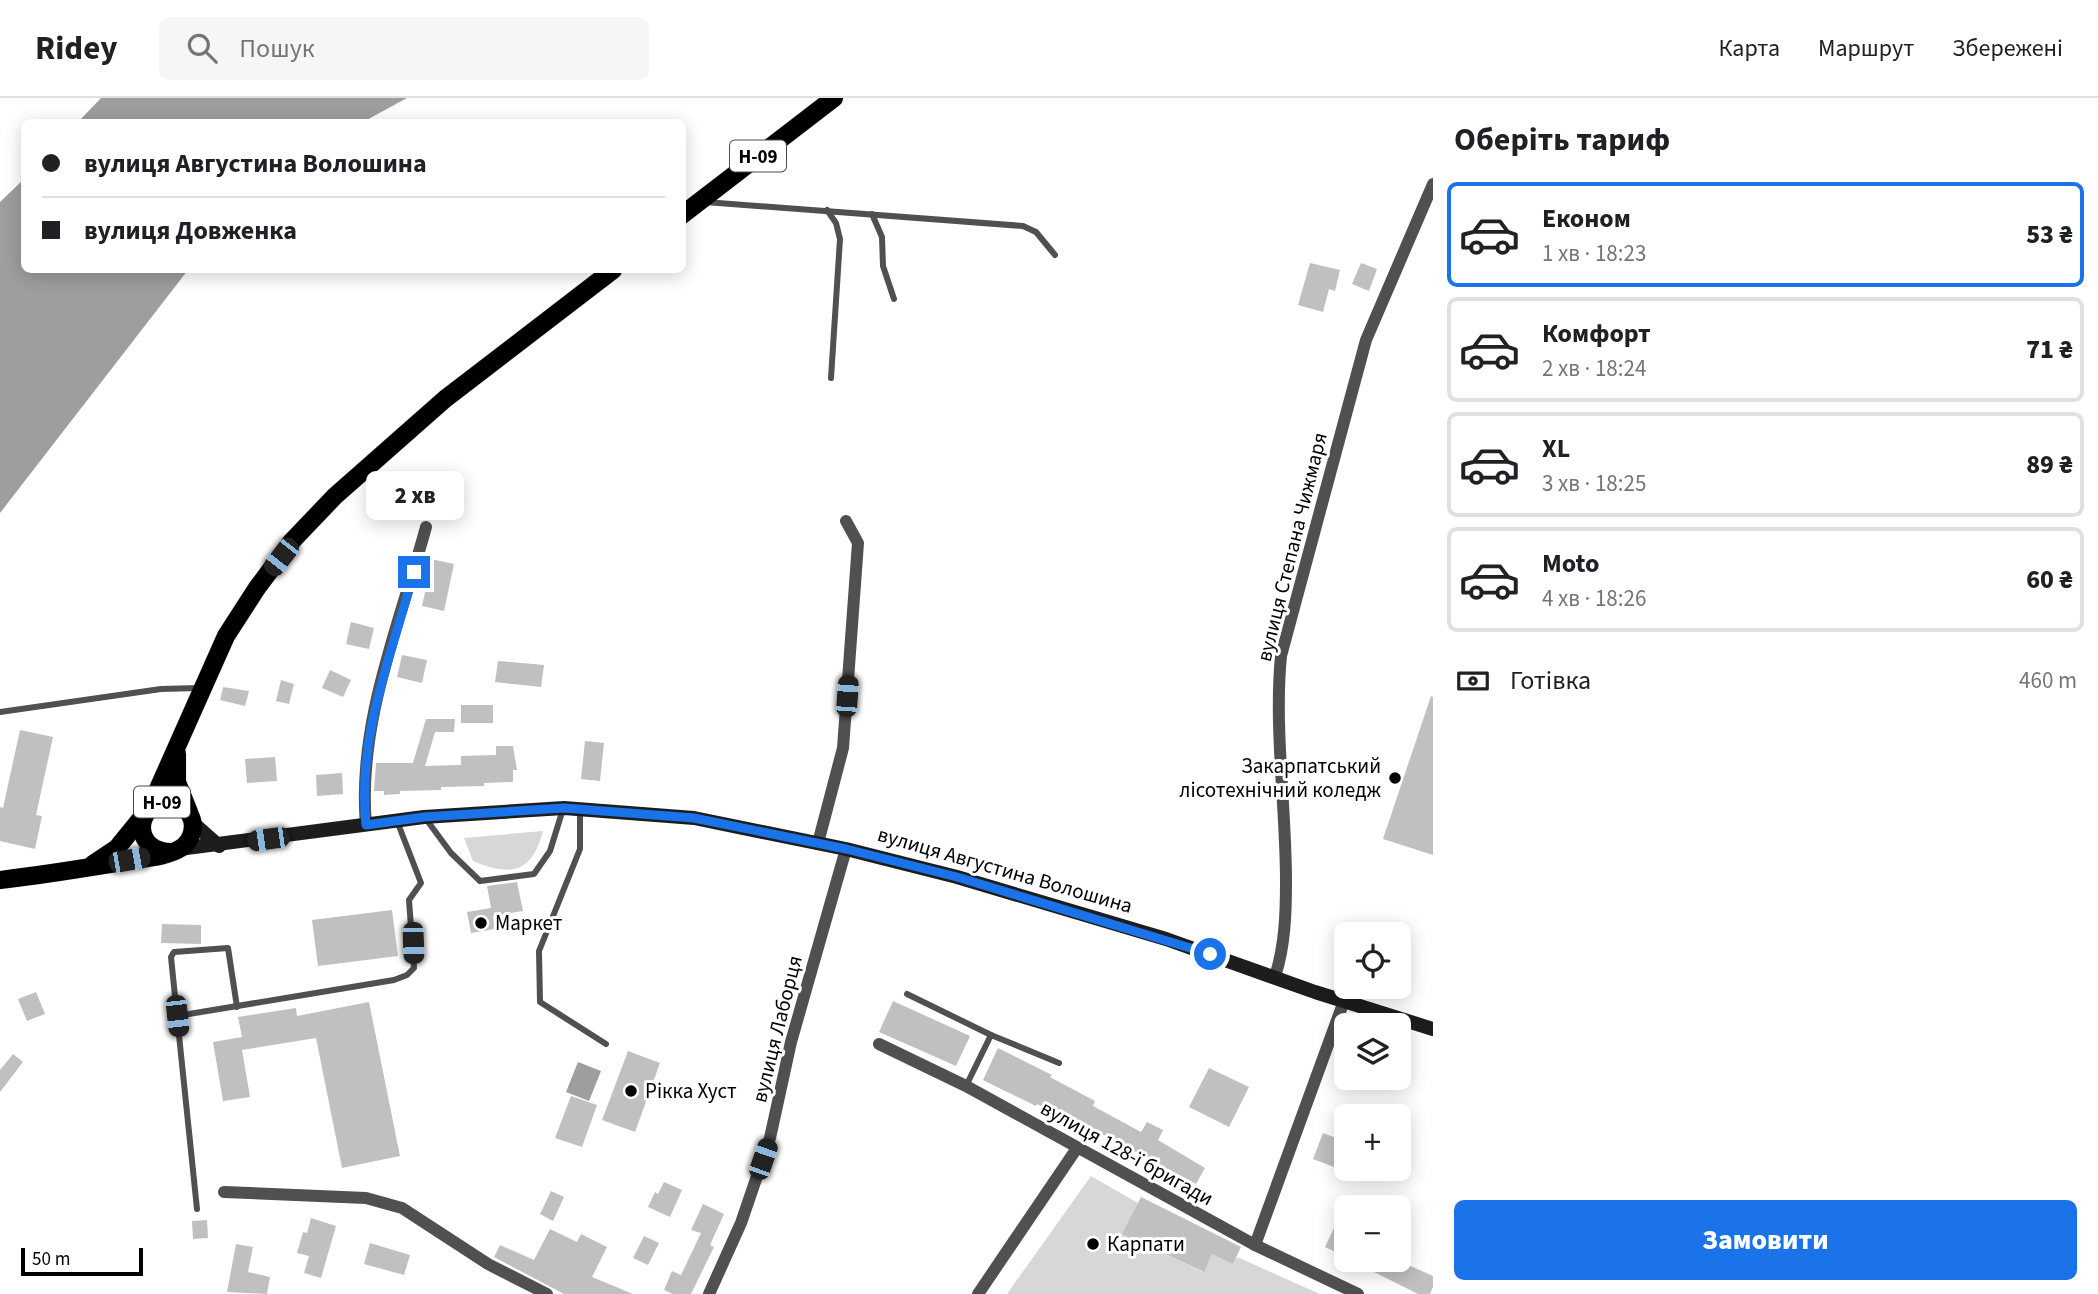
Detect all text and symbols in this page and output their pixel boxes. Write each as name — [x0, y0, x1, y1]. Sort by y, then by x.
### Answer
search box — [159, 17, 649, 80]
text: Ridey — [35, 25, 117, 72]
icon: search — [183, 29, 221, 67]
text: Пошук — [239, 30, 315, 67]
text: Карта — [1718, 31, 1780, 66]
text: Маршрут — [1818, 31, 1914, 66]
text: Збережені — [1952, 31, 2063, 66]
text: Оберіть тариф — [1454, 117, 1670, 163]
road number: Н-09 — [730, 141, 786, 172]
text: вулиця Августина Волошина — [84, 145, 427, 182]
text: Економ — [1542, 200, 1631, 237]
icon: car — [1458, 203, 1521, 266]
text: вулиця Довженка — [84, 212, 297, 249]
text: 53 ₴ — [2026, 216, 2073, 253]
text: 1 хв · 18:23 — [1542, 237, 1646, 270]
text: Комфорт — [1542, 315, 1651, 352]
icon: car — [1458, 318, 1521, 381]
text: 71 ₴ — [2026, 331, 2073, 368]
text: 2 хв · 18:24 — [1542, 352, 1646, 385]
street label: вулиця Степана Чижмаря — [1249, 429, 1335, 665]
text: XL — [1542, 430, 1570, 467]
icon: car — [1458, 433, 1521, 496]
text: 89 ₴ — [2026, 446, 2073, 483]
text: 3 хв · 18:25 — [1542, 467, 1646, 500]
callout: 2 хв — [365, 470, 463, 519]
text: 2 хв — [394, 479, 436, 512]
car — [260, 534, 303, 580]
text: Moto — [1542, 545, 1599, 582]
icon: car — [1458, 548, 1521, 611]
route end — [398, 556, 430, 588]
text: 60 ₴ — [2026, 561, 2073, 598]
text: 4 хв · 18:26 — [1542, 582, 1646, 615]
icon: cash — [1454, 662, 1492, 700]
text: Готівка — [1510, 662, 1591, 699]
text: 460 m — [2019, 664, 2077, 697]
car — [836, 674, 859, 718]
place label: Закарпатський лісотехнічний коледж — [1179, 751, 1382, 805]
marker: Закарпатський лісотехнічний коледж — [1387, 770, 1403, 786]
road number: Н-09 — [134, 786, 190, 818]
street label: вулиця Августина Волошина — [874, 819, 1136, 921]
car — [246, 826, 291, 852]
car — [107, 846, 152, 874]
place label: Маркет — [495, 908, 563, 938]
marker: Маркет — [473, 915, 489, 931]
car — [402, 922, 425, 964]
map controls — [1334, 922, 1411, 1272]
button: locate — [1334, 922, 1411, 999]
route start — [1194, 938, 1226, 970]
street label: вулиця Лаборця — [744, 952, 810, 1106]
car — [165, 994, 190, 1038]
button: layers — [1334, 1013, 1411, 1090]
place label: Рікка Хуст — [645, 1076, 737, 1106]
marker: Рікка Хуст — [623, 1083, 639, 1099]
street label: вулиця 128-ї бригади — [1035, 1093, 1219, 1213]
button: + — [1334, 1104, 1411, 1181]
car — [747, 1136, 780, 1182]
button: − — [1334, 1195, 1411, 1272]
button: Замовити — [1454, 1200, 2077, 1280]
place label: Карпати — [1107, 1229, 1185, 1259]
marker: Карпати — [1085, 1236, 1101, 1252]
scale bar — [21, 1245, 144, 1277]
text: 50 m — [32, 1246, 70, 1273]

